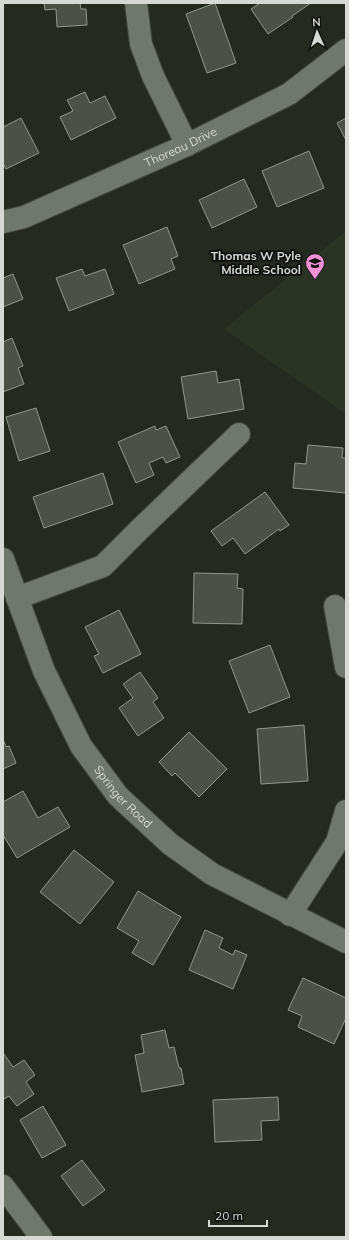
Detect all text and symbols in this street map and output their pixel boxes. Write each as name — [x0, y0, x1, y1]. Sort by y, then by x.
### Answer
north arrow — [297, 12, 337, 52]
text: N — [312, 15, 321, 29]
street label: Thoreau Drive — [142, 123, 219, 170]
place label: Thomas W Pyle Middle School — [211, 248, 301, 277]
school or university icon: Thomas W Pyle Middle School — [304, 252, 326, 280]
street label: Springer Road — [91, 762, 156, 831]
scale bar — [209, 1202, 267, 1228]
text: 20 m — [215, 1208, 243, 1223]

